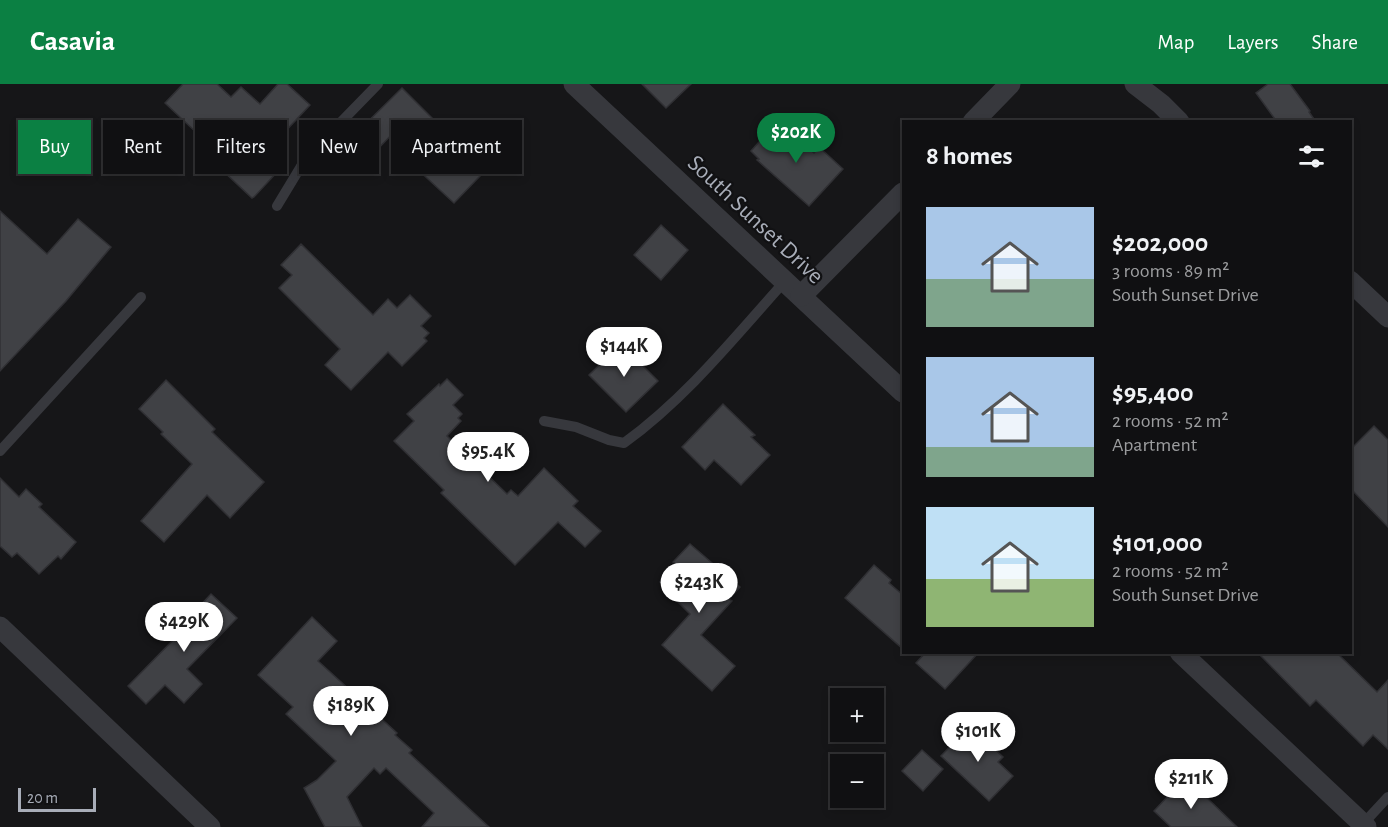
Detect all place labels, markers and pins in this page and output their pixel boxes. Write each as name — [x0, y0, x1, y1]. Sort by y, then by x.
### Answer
pin: $202K — [754, 113, 838, 164]
pin: $144K — [582, 327, 666, 378]
pin: $95.4K — [439, 432, 537, 483]
pin: $243K — [657, 563, 741, 614]
pin: $429K — [142, 602, 226, 653]
pin: $189K — [309, 686, 393, 737]
pin: $101K — [936, 712, 1020, 763]
pin: $211K — [1149, 759, 1233, 810]

